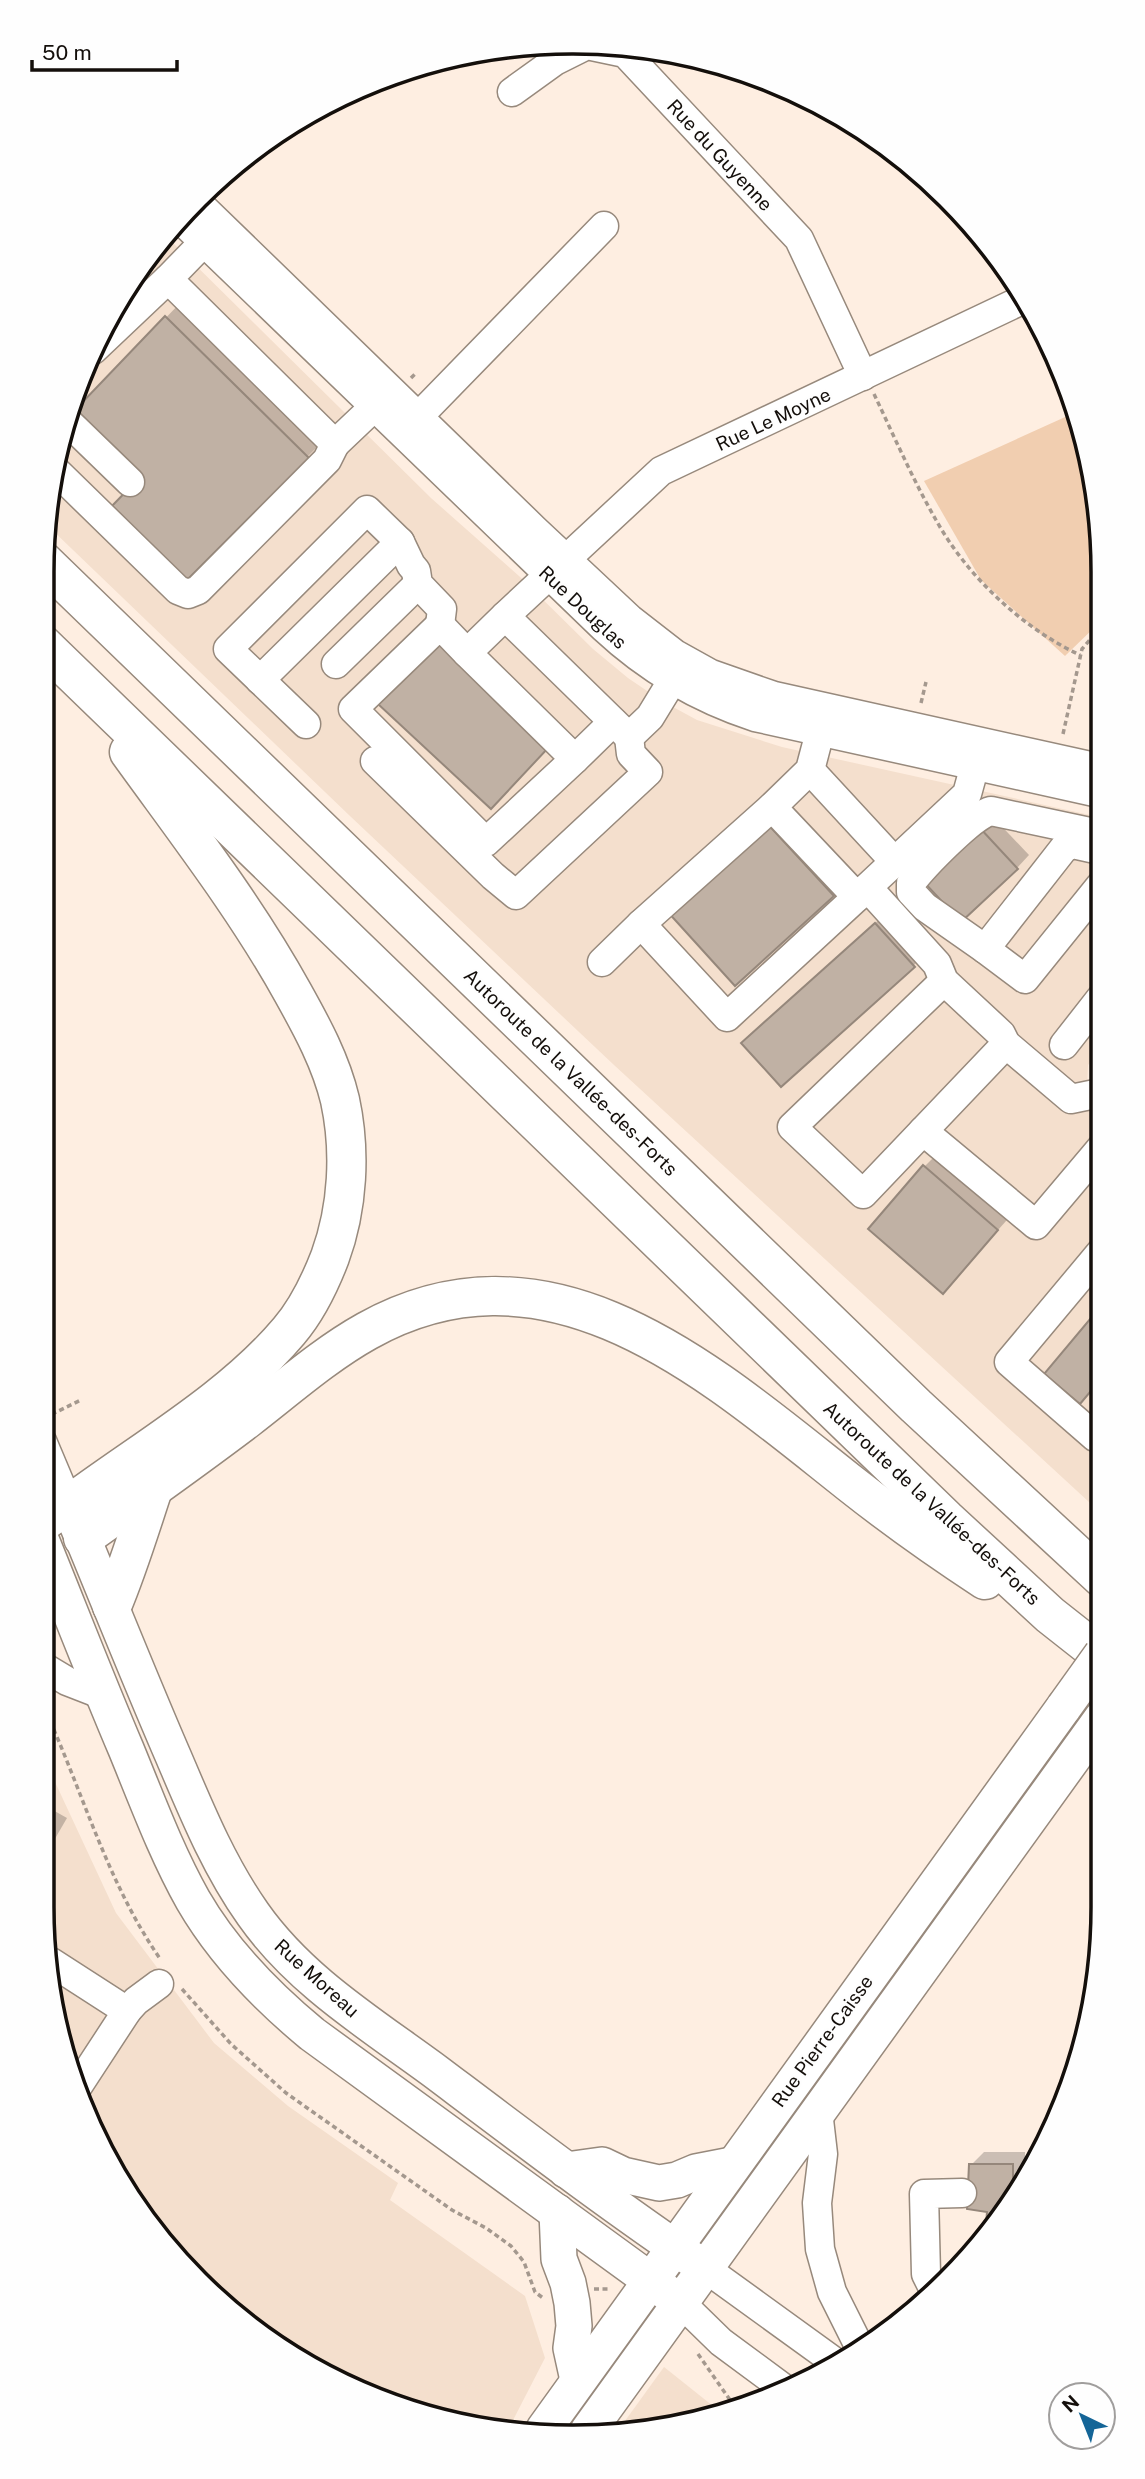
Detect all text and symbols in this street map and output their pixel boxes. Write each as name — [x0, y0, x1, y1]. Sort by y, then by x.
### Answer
scale bar — [32, 28, 177, 72]
text: 50 m — [42, 40, 92, 65]
street label: Rue du Guyenne — [663, 95, 777, 215]
street label: Rue Le Moyne — [712, 383, 834, 455]
street label: Rue Douglas — [535, 561, 631, 653]
street label: Autoroute de la Vallée-des-Forts — [460, 964, 682, 1180]
street label: Autoroute de la Vallée-des-Forts — [819, 1397, 1045, 1609]
street label: Rue Moreau — [270, 1934, 364, 2022]
street label: Rue Pierre-Caisse — [767, 1971, 877, 2111]
north arrow — [1047, 2381, 1117, 2451]
text: N — [1057, 2390, 1083, 2417]

